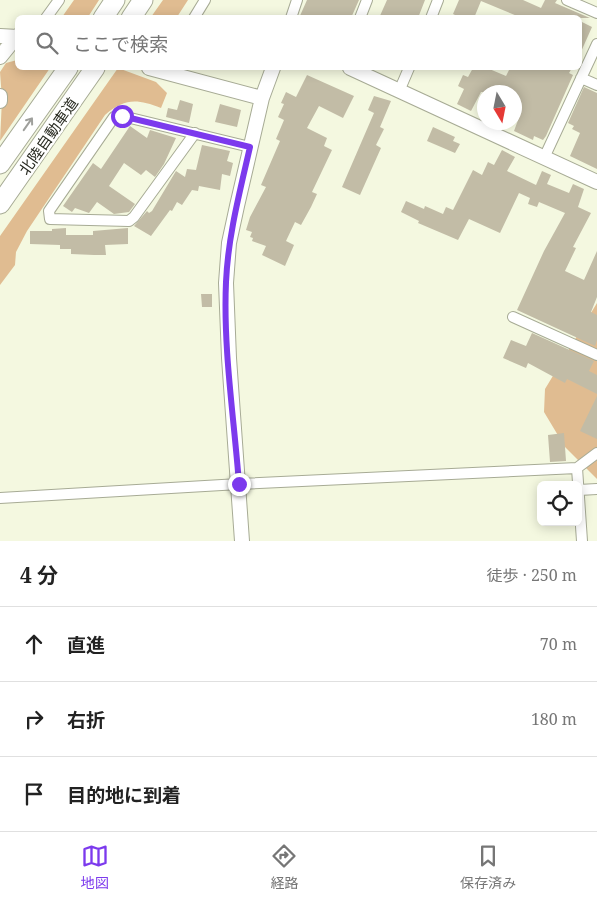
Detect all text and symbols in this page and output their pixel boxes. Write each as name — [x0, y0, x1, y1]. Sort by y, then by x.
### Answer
search box — [15, 15, 582, 70]
icon: search — [33, 29, 61, 57]
text: ここで検索 — [73, 31, 168, 57]
north arrow — [477, 85, 522, 130]
street label: 北陸自動車道 — [14, 93, 82, 179]
route start — [111, 105, 134, 128]
one-way arrow — [23, 117, 33, 131]
route end — [228, 473, 251, 496]
map controls — [537, 481, 582, 526]
button: locate — [537, 481, 582, 526]
text: 4 分 — [20, 561, 58, 589]
text: 徒歩 · 250 m — [487, 564, 577, 586]
icon: ahead — [20, 630, 48, 658]
text: 直進 — [67, 632, 105, 658]
text: 70 m — [540, 633, 577, 655]
icon: right — [20, 705, 48, 733]
text: 右折 — [67, 707, 105, 733]
text: 180 m — [531, 708, 577, 730]
icon: arrive — [20, 780, 48, 808]
text: 目的地に到着 — [67, 782, 181, 808]
tab: 地図 — [81, 842, 109, 892]
tab: 経路 — [270, 842, 298, 892]
tab: 保存済み — [460, 842, 516, 892]

